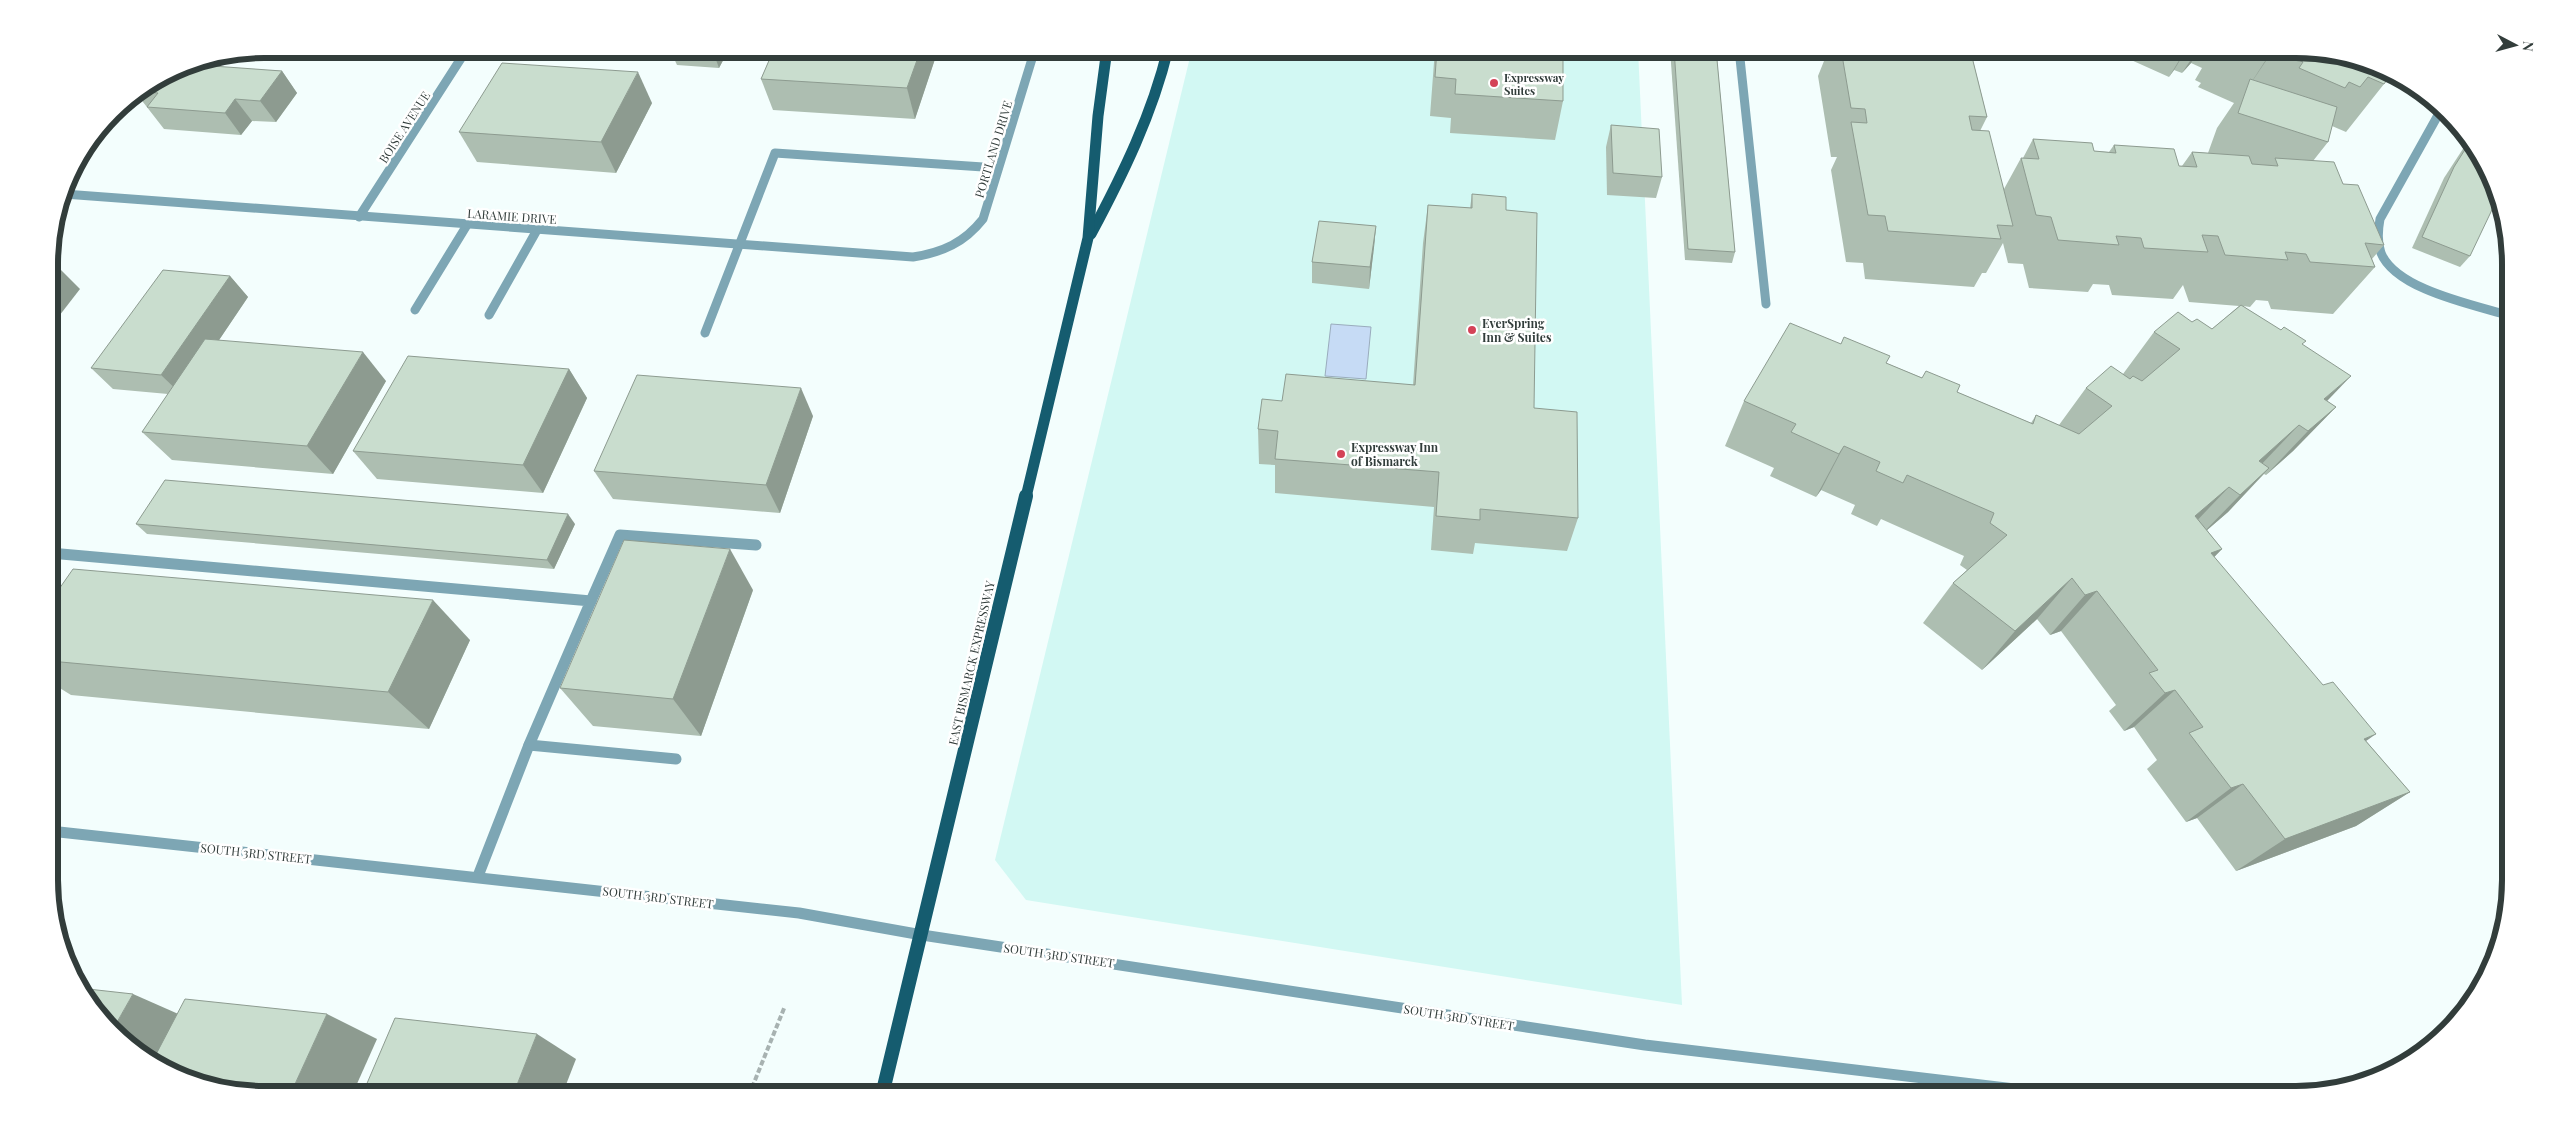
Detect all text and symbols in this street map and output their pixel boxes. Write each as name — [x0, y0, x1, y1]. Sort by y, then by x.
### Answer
north arrow — [2490, 20, 2540, 70]
text: N — [2518, 40, 2538, 52]
place label: Expressway Suites — [1504, 70, 1564, 98]
marker: Expressway Suites — [1488, 77, 1500, 89]
street label: BOISE AVENUE — [375, 88, 433, 166]
street label: PORTLAND DRIVE — [971, 98, 1015, 200]
street label: LARAMIE DRIVE — [467, 205, 557, 227]
place label: EverSpring Inn & Suites — [1482, 315, 1552, 345]
marker: EverSpring Inn & Suites — [1466, 324, 1478, 336]
place label: Expressway Inn of Bismarck — [1351, 439, 1439, 469]
marker: Expressway Inn of Bismarck — [1335, 448, 1347, 460]
street label: EAST BISMARCK EXPRESSWAY — [944, 578, 998, 747]
street label: SOUTH 3RD STREET — [200, 839, 313, 867]
street label: SOUTH 3RD STREET — [602, 882, 715, 912]
street label: SOUTH 3RD STREET — [1003, 939, 1116, 971]
street label: SOUTH 3RD STREET — [1403, 1000, 1516, 1034]

